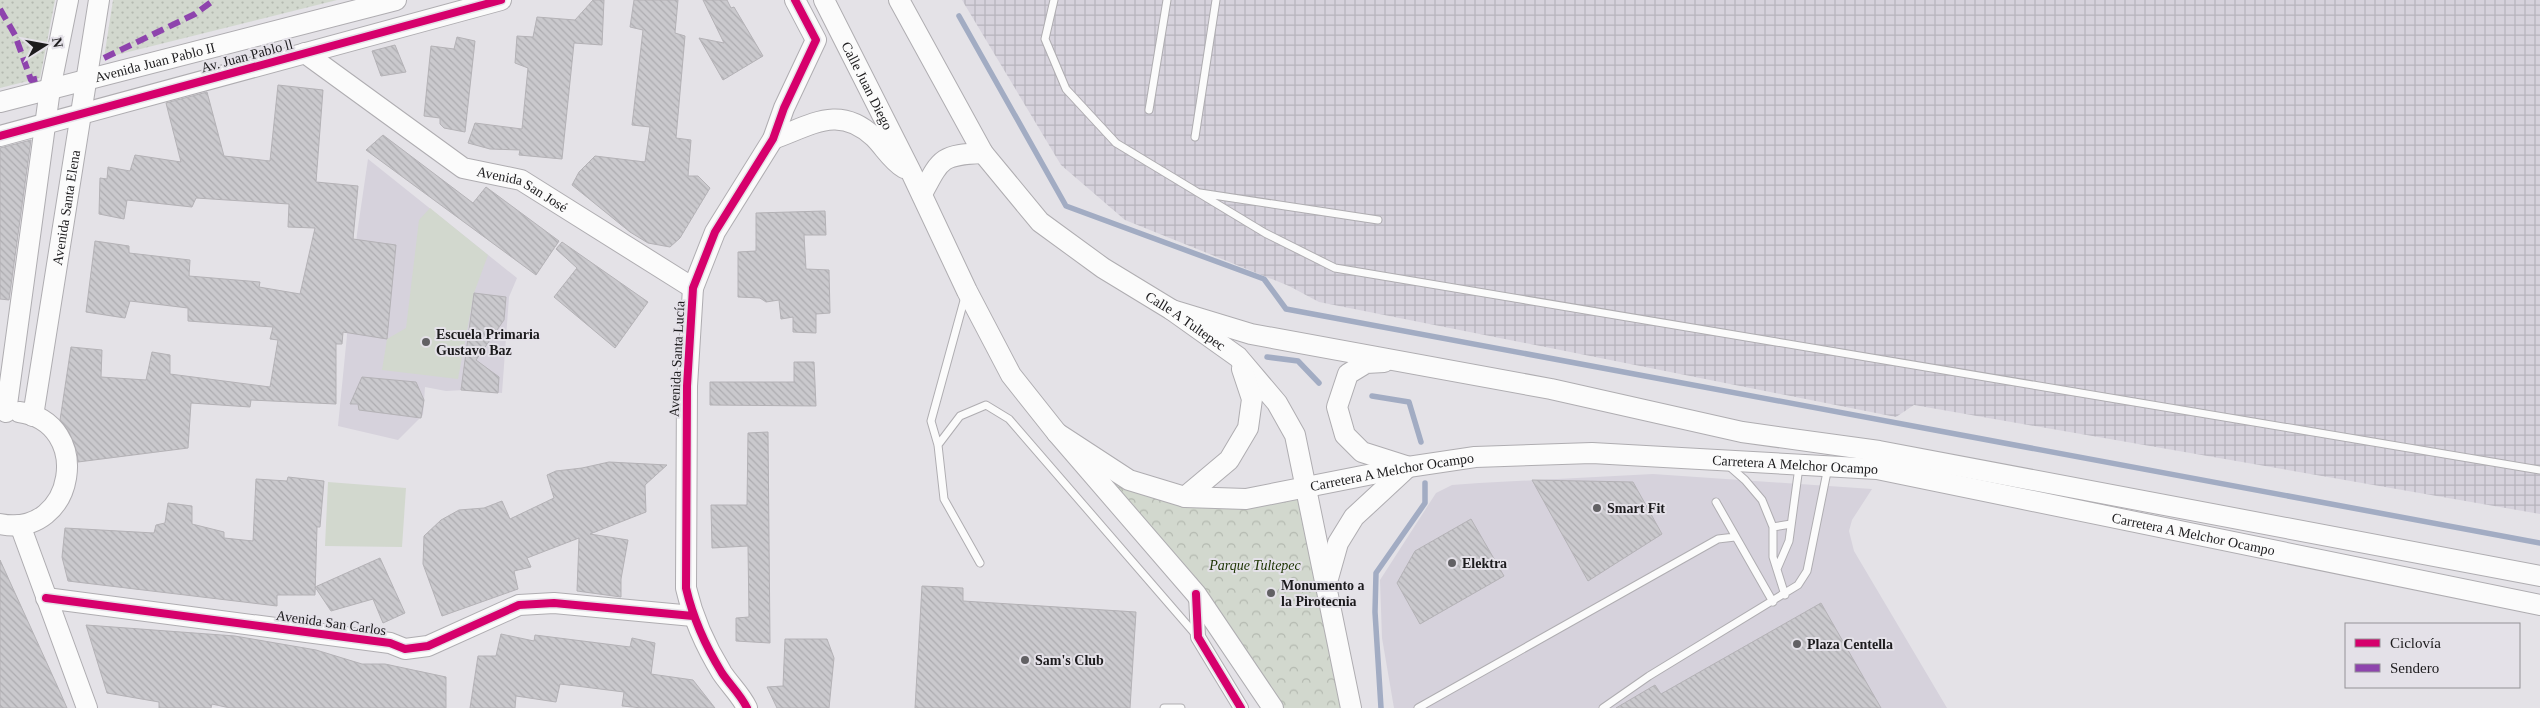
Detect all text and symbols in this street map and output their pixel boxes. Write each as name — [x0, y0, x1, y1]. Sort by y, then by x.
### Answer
north arrow — [20, 20, 70, 70]
text: N — [49, 36, 66, 49]
street label: Av. Juan Pablo ll — [199, 36, 295, 75]
street label: Avenida Juan Pablo II — [93, 39, 217, 85]
street label: Calle Juan Diego — [839, 39, 896, 132]
street label: Avenida Santa Elena — [50, 148, 83, 266]
street label: Avenida San José — [475, 164, 570, 215]
street label: Calle A Tultepec — [1143, 288, 1228, 353]
street label: Avenida Santa Lucía — [666, 300, 688, 418]
place label: Escuela Primaria Gustavo Baz — [436, 327, 540, 358]
marker: Escuela Primaria Gustavo Baz — [420, 336, 432, 348]
street label: Carretera A Melchor Ocampo — [1309, 450, 1475, 494]
street label: Carretera A Melchor Ocampo — [1712, 452, 1879, 477]
place label: Smart Fit — [1607, 501, 1665, 516]
marker: Smart Fit — [1591, 502, 1603, 514]
street label: Carretera A Melchor Ocampo — [2111, 510, 2276, 558]
place label: Elektra — [1462, 556, 1507, 571]
marker: Elektra — [1446, 557, 1458, 569]
park label: Parque Tultepec — [1208, 558, 1302, 573]
place label: Monumento a la Pirotecnia — [1281, 578, 1365, 609]
marker: Monumento a la Pirotecnia — [1265, 587, 1277, 599]
street label: Avenida San Carlos — [275, 608, 387, 638]
legend — [2345, 623, 2520, 688]
text: Ciclovía — [2390, 635, 2441, 651]
place label: Plaza Centella — [1807, 637, 1893, 652]
marker: Plaza Centella — [1791, 638, 1803, 650]
place label: Sam's Club — [1035, 653, 1104, 668]
marker: Sam's Club — [1019, 654, 1031, 666]
text: Sendero — [2390, 660, 2439, 676]

